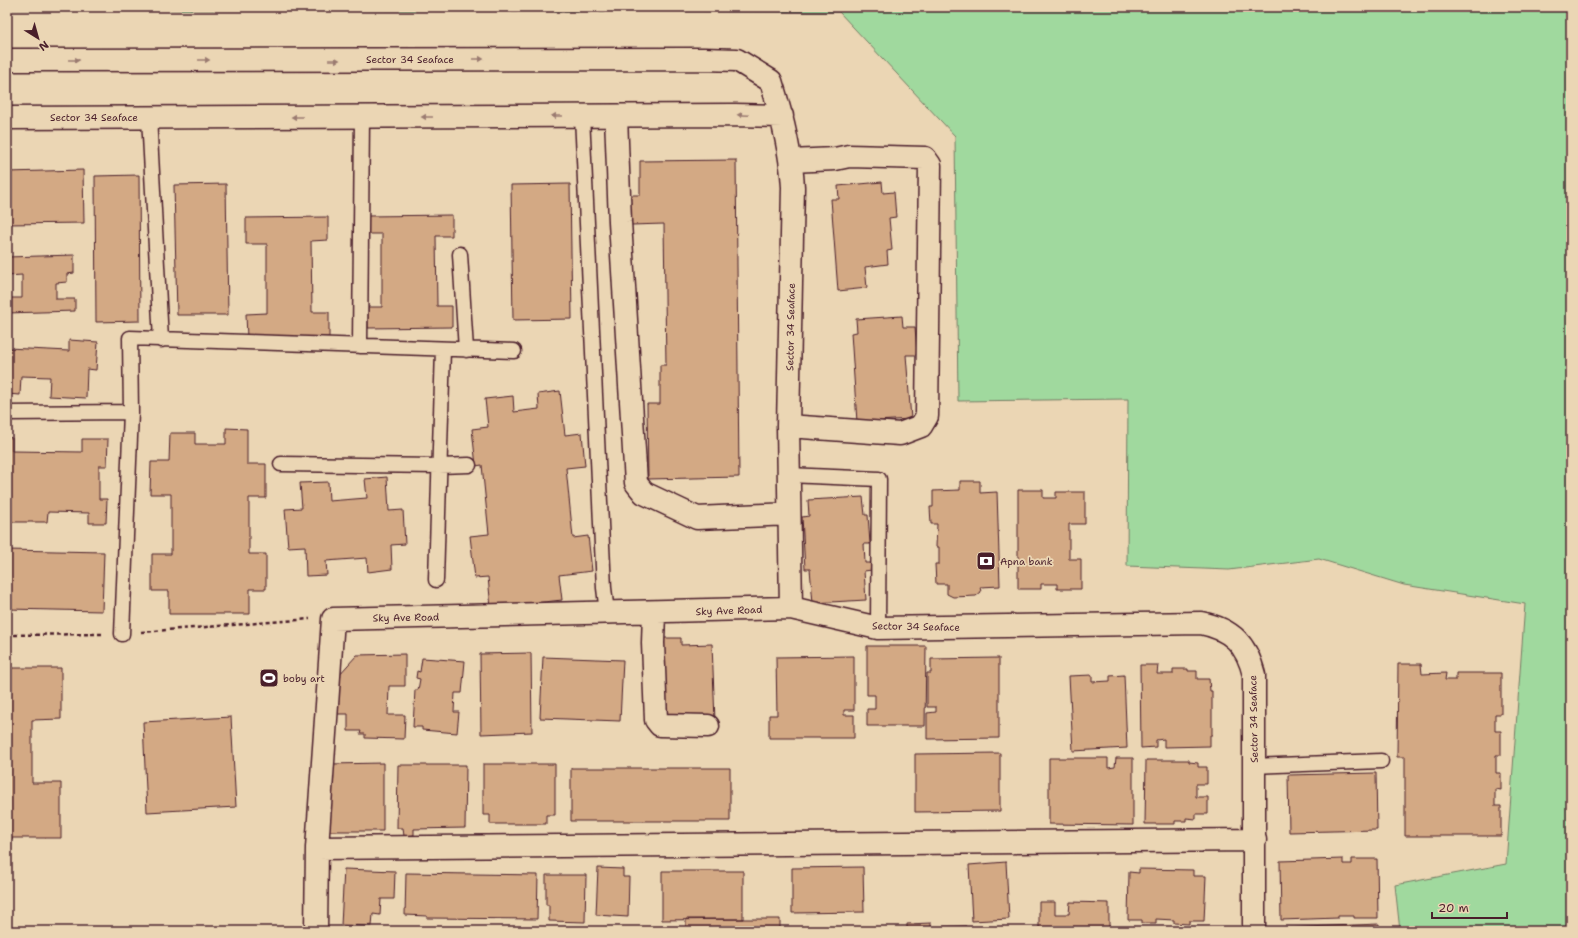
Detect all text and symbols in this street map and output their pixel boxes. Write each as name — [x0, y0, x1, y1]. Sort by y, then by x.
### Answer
north arrow — [18, 18, 58, 58]
text: N — [35, 37, 52, 54]
street label: Sector 34 Seaface — [366, 53, 454, 66]
one-way arrow — [472, 56, 485, 62]
one-way arrow — [68, 57, 81, 63]
one-way arrow — [198, 57, 211, 63]
one-way arrow — [328, 57, 341, 63]
street label: Sector 34 Seaface — [50, 111, 138, 124]
one-way arrow — [736, 112, 749, 118]
one-way arrow — [421, 113, 433, 120]
one-way arrow — [550, 113, 563, 119]
one-way arrow — [290, 114, 303, 120]
street label: Sector 34 Seaface — [783, 283, 798, 371]
bank icon: Apna bank — [975, 550, 997, 572]
place label: Apna bank — [1000, 555, 1053, 568]
street label: Sky Ave Road — [695, 603, 763, 618]
street label: Sky Ave Road — [373, 610, 440, 625]
street label: Sector 34 Seaface — [872, 619, 960, 634]
sports icon: boby art — [258, 667, 280, 689]
place label: boby art — [283, 672, 325, 685]
street label: Sector 34 Seaface — [1246, 675, 1261, 763]
scale bar — [1432, 894, 1507, 920]
text: 20 m — [1438, 900, 1469, 916]

